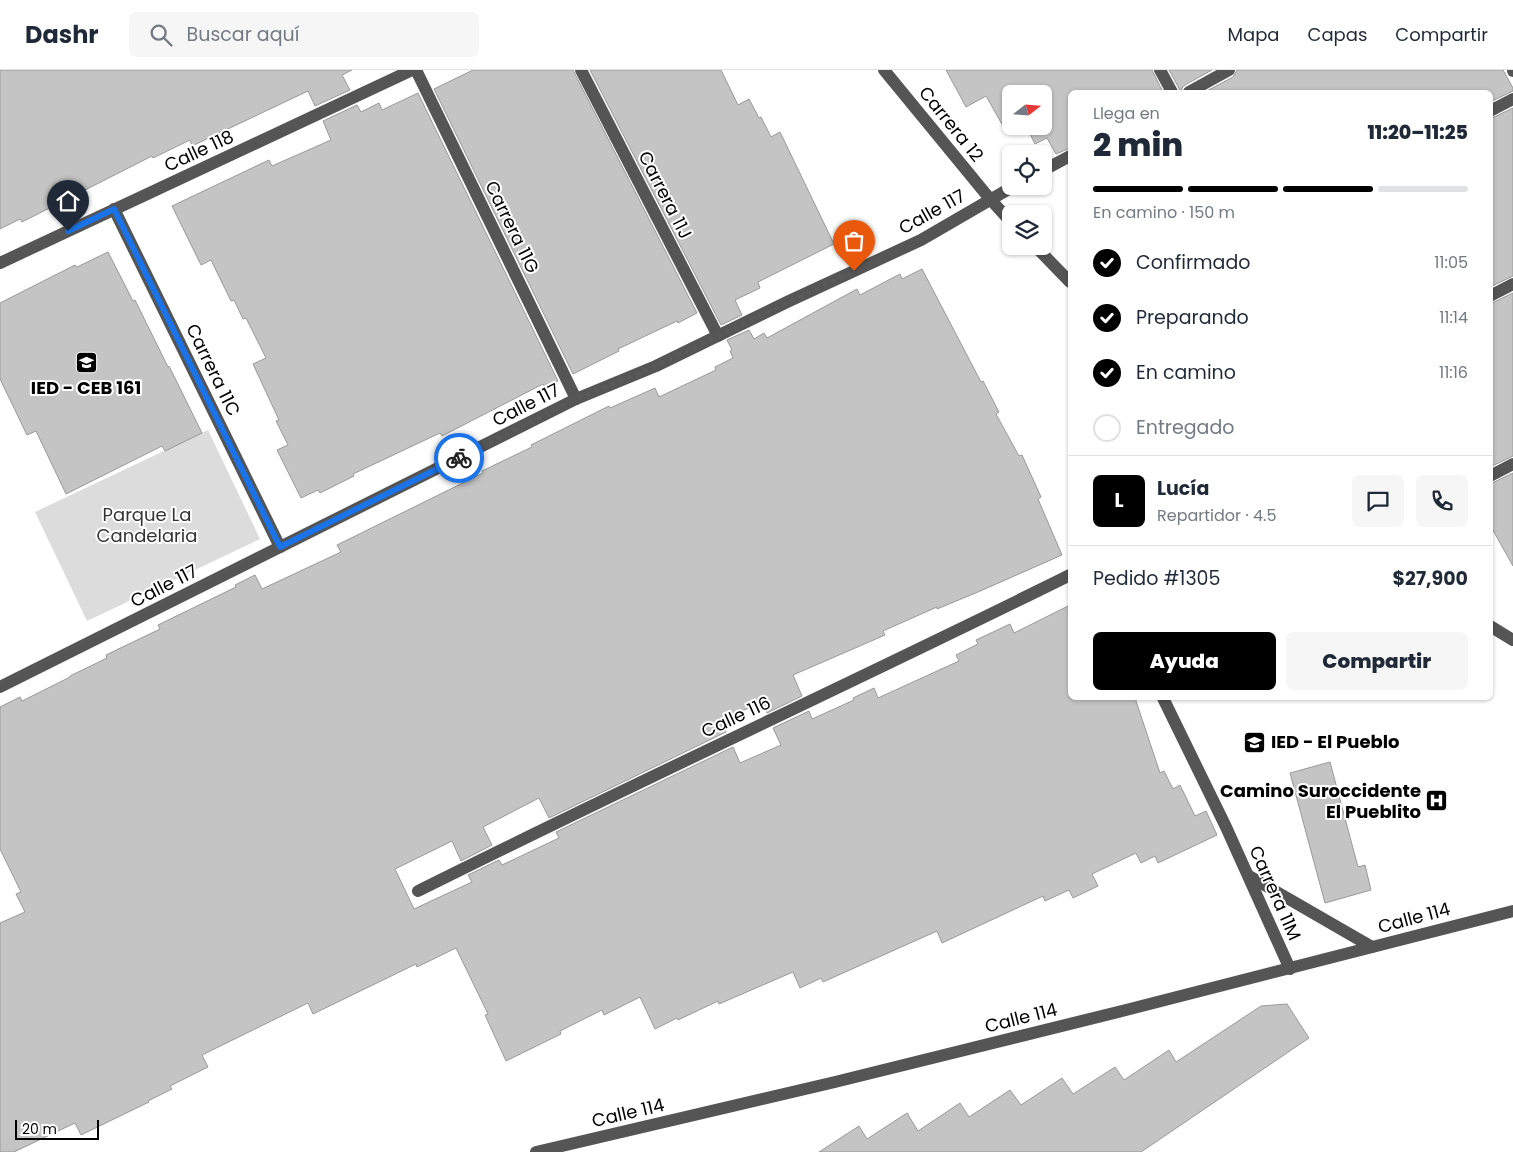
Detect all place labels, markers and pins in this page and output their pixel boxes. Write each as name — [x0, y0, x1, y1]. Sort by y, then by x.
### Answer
pin — [47, 180, 89, 231]
pin — [833, 220, 875, 271]
school or university icon: IED - CEB 161 — [74, 351, 98, 375]
place label: IED - CEB 161 — [31, 375, 141, 400]
place label: IED - El Pueblo — [1271, 729, 1400, 754]
school or university icon: IED - El Pueblo — [1243, 730, 1267, 754]
place label: Camino Suroccidente El Pueblito — [1220, 778, 1421, 824]
hospital icon: Camino Suroccidente El Pueblito — [1425, 789, 1449, 813]

